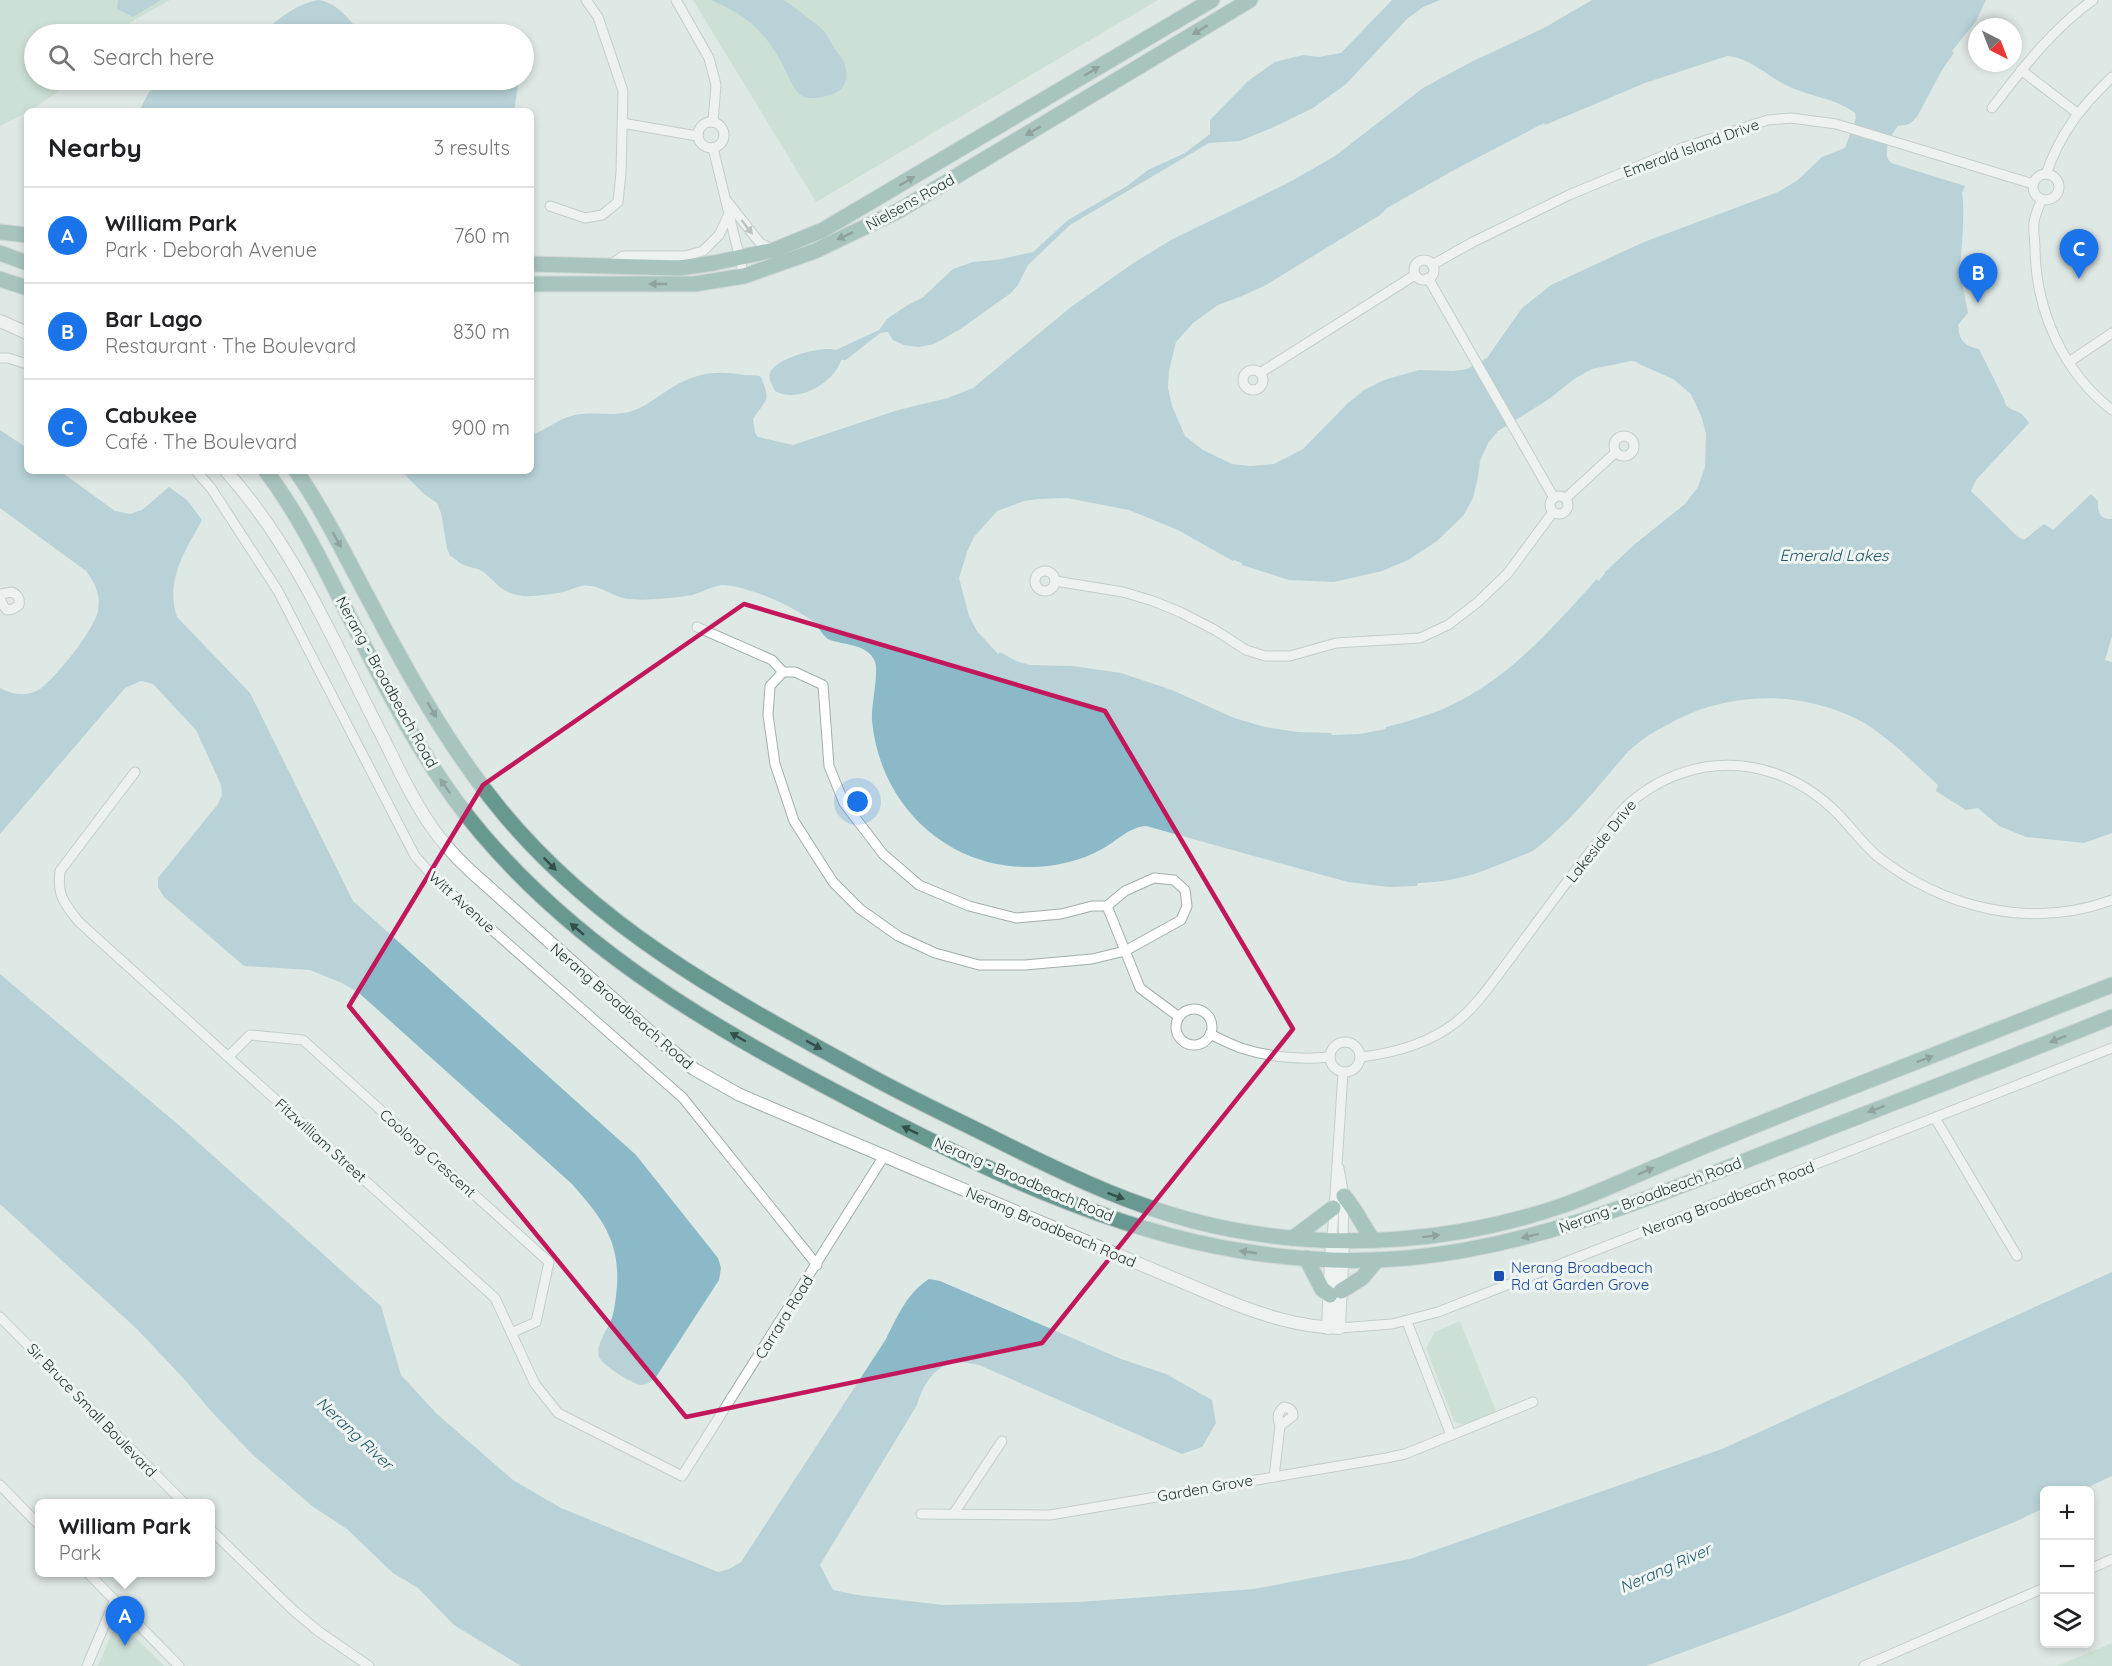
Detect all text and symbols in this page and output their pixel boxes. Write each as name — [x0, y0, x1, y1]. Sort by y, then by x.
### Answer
north arrow — [1968, 18, 2022, 72]
search box — [24, 24, 534, 90]
one-way arrow — [1192, 25, 1208, 36]
icon: search — [45, 41, 78, 74]
text: Search here — [93, 43, 214, 71]
one-way arrow — [1084, 66, 1100, 77]
street label: Emerald Island Drive — [1620, 115, 1762, 181]
one-way arrow — [1025, 125, 1041, 136]
text: Nearby — [48, 131, 142, 164]
text: 3 results — [434, 135, 510, 160]
street label: Nielsens Road — [862, 170, 958, 234]
one-way arrow — [899, 176, 915, 187]
text: William Park — [105, 209, 237, 237]
one-way arrow — [741, 219, 754, 235]
text: A — [61, 223, 74, 248]
text: 760 m — [454, 223, 510, 248]
pin: C — [2060, 230, 2098, 279]
one-way arrow — [836, 231, 854, 241]
text: Park · Deborah Avenue — [105, 237, 317, 262]
pin: B — [1958, 254, 1998, 303]
one-way arrow — [649, 280, 668, 289]
text: Bar Lago — [105, 305, 202, 333]
text: B — [61, 319, 74, 344]
text: 830 m — [453, 319, 510, 344]
text: Restaurant · The Boulevard — [105, 333, 356, 358]
text: Cabukee — [105, 401, 197, 429]
text: C — [61, 415, 74, 440]
text: 900 m — [451, 415, 510, 440]
text: Café · The Boulevard — [105, 429, 297, 454]
one-way arrow — [332, 532, 342, 549]
water label: Emerald Lakes — [1780, 545, 1890, 565]
street label: Nerang - Broadbeach Road — [332, 593, 442, 771]
one-way arrow — [426, 702, 437, 718]
one-way arrow — [439, 778, 451, 794]
your location — [843, 787, 872, 816]
street label: Lakeside Drive — [1562, 796, 1640, 886]
one-way arrow — [543, 857, 557, 872]
street label: Witt Avenue — [425, 867, 499, 937]
one-way arrow — [569, 922, 585, 935]
street label: Nerang Broadbeach Road — [547, 939, 697, 1073]
one-way arrow — [730, 1033, 747, 1043]
one-way arrow — [2048, 1034, 2066, 1044]
one-way arrow — [806, 1040, 823, 1050]
one-way arrow — [1916, 1054, 1934, 1064]
street label: Fitzwilliam Street — [271, 1094, 371, 1186]
street label: Coolong Crescent — [376, 1105, 480, 1201]
one-way arrow — [1867, 1105, 1885, 1115]
one-way arrow — [901, 1125, 918, 1135]
street label: Nerang - Broadbeach Road — [931, 1133, 1117, 1225]
street label: Nerang - Broadbeach Road — [1556, 1153, 1744, 1237]
street label: Nerang Broadbeach Road — [1639, 1157, 1817, 1241]
one-way arrow — [1638, 1166, 1656, 1176]
street label: Nerang Broadbeach Road — [963, 1183, 1139, 1271]
one-way arrow — [1107, 1192, 1125, 1201]
one-way arrow — [1422, 1231, 1441, 1241]
one-way arrow — [1521, 1231, 1539, 1241]
one-way arrow — [1239, 1247, 1258, 1256]
place label: Nerang Broadbeach Rd at Garden Grove — [1511, 1258, 1653, 1294]
marker: Nerang Broadbeach Rd at Garden Grove — [1492, 1269, 1506, 1283]
street label: Carrara Road — [751, 1272, 817, 1362]
street label: Sir Bruce Small Boulevard — [23, 1339, 161, 1481]
water label: Nerang River — [312, 1392, 399, 1475]
street label: Garden Grove — [1156, 1470, 1254, 1506]
map controls — [2040, 1486, 2094, 1648]
button: + — [2040, 1486, 2094, 1540]
popup — [35, 1499, 215, 1577]
text: William Park — [59, 1512, 191, 1540]
water label: Nerang River — [1616, 1538, 1715, 1597]
text: Park — [59, 1540, 101, 1565]
button: − — [2040, 1540, 2094, 1594]
button: layers — [2040, 1594, 2094, 1648]
pin: A — [106, 1596, 144, 1646]

